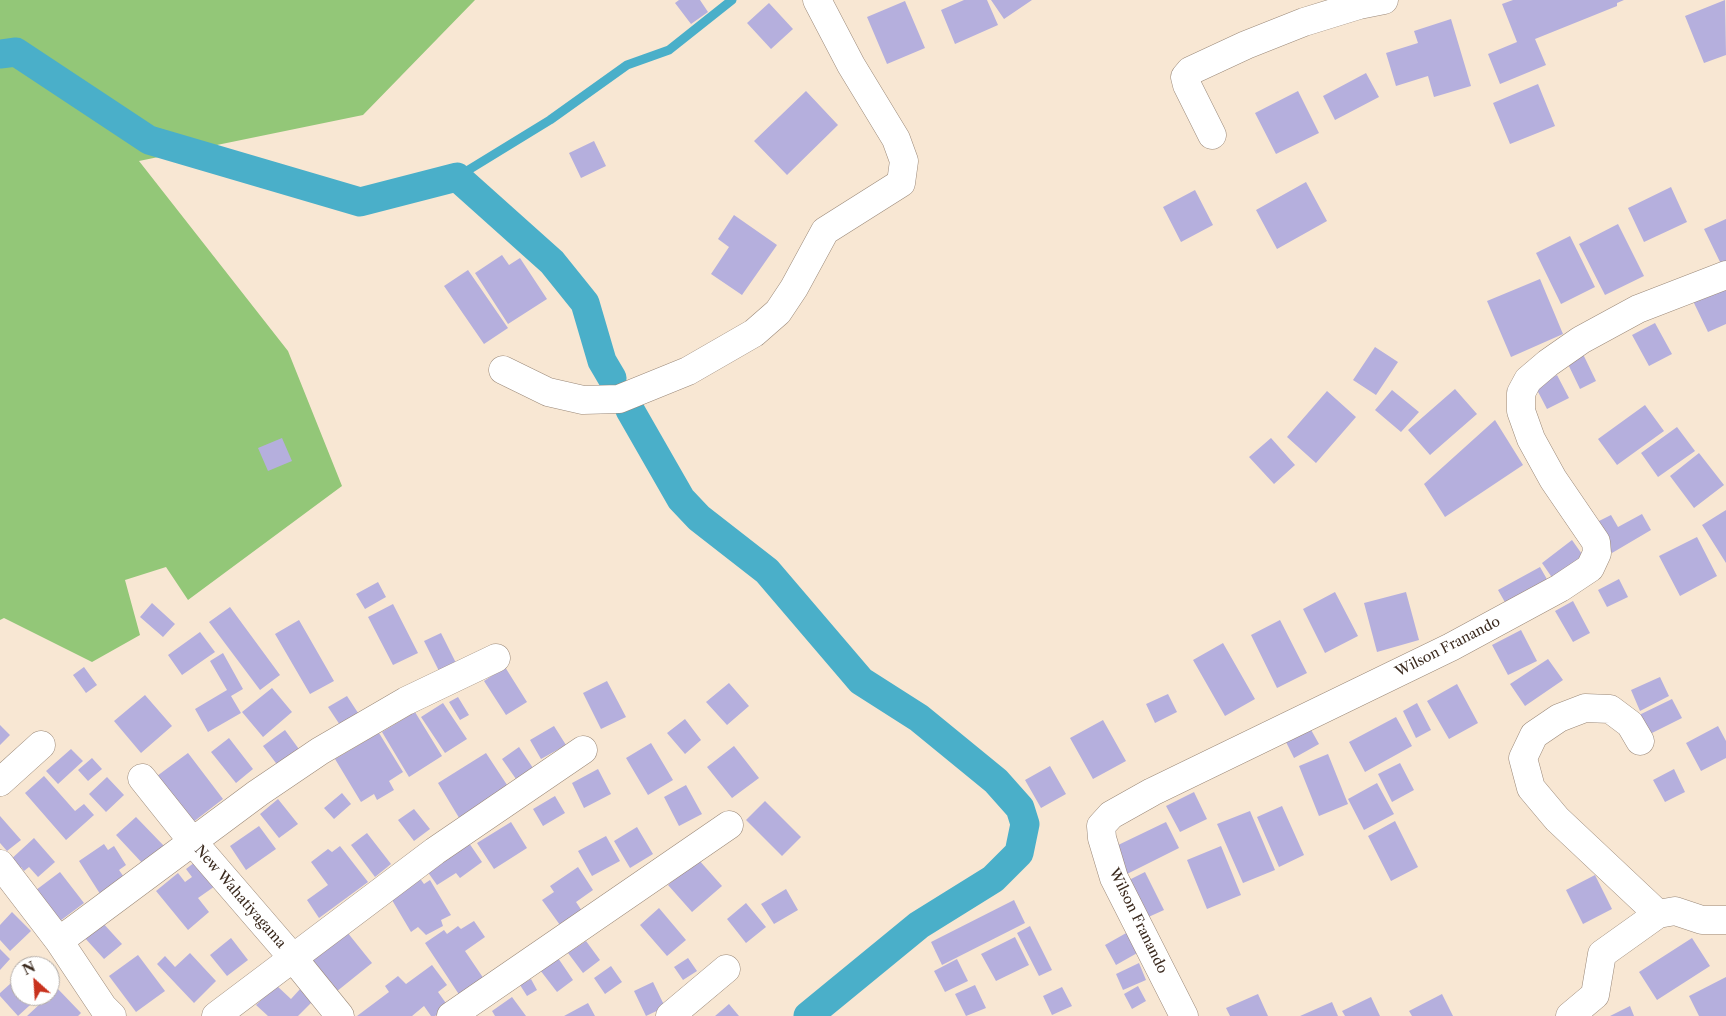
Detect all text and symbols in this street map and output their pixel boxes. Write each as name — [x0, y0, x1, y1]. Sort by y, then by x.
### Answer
street label: Wilson Franando — [1393, 613, 1503, 681]
street label: New Wahatiyagama — [191, 842, 289, 952]
street label: Wilson Franando — [1105, 866, 1171, 976]
north arrow — [10, 956, 60, 1006]
text: N — [19, 958, 38, 979]

